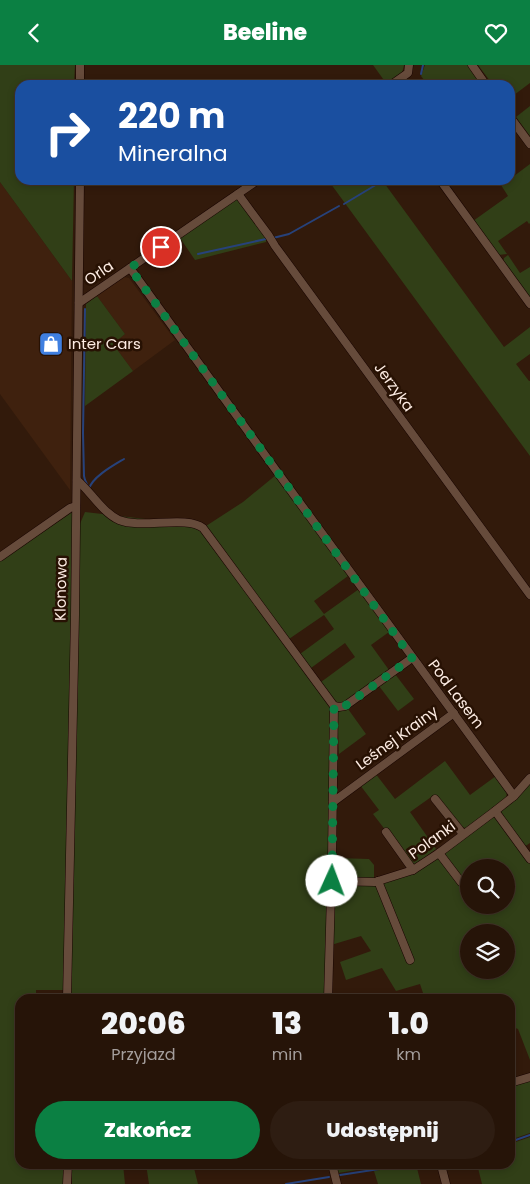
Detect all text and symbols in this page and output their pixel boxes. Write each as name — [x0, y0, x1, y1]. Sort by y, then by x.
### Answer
text: Beeline — [223, 17, 307, 48]
icon: back — [20, 19, 48, 47]
icon: heart — [482, 19, 510, 47]
text: 220 m — [118, 91, 225, 140]
icon: right — [35, 100, 100, 165]
text: Mineralna — [118, 138, 228, 169]
pin — [140, 226, 182, 268]
icon: arrive — [147, 233, 175, 261]
street label: Orla — [80, 255, 118, 290]
shop icon: Inter Cars — [38, 331, 64, 357]
place label: Inter Cars — [68, 333, 141, 354]
street label: Jerzyka — [369, 358, 419, 416]
street label: Klonowa — [49, 557, 72, 621]
street label: Pod Lasem — [423, 655, 489, 733]
street label: Leśnej Krainy — [351, 700, 442, 775]
street label: Polanki — [404, 815, 459, 864]
position arrow — [305, 854, 357, 906]
map controls — [460, 859, 515, 979]
button: search — [460, 859, 515, 914]
button: layers — [460, 924, 515, 979]
text: 20:06 — [101, 1002, 186, 1045]
text: 13 — [272, 1002, 302, 1045]
text: 1.0 — [389, 1002, 429, 1045]
text: Przyjazd — [111, 1043, 176, 1066]
text: min — [272, 1043, 302, 1066]
text: km — [396, 1043, 421, 1066]
button: Zakończ — [35, 1101, 260, 1159]
button: Udostępnij — [270, 1101, 495, 1159]

